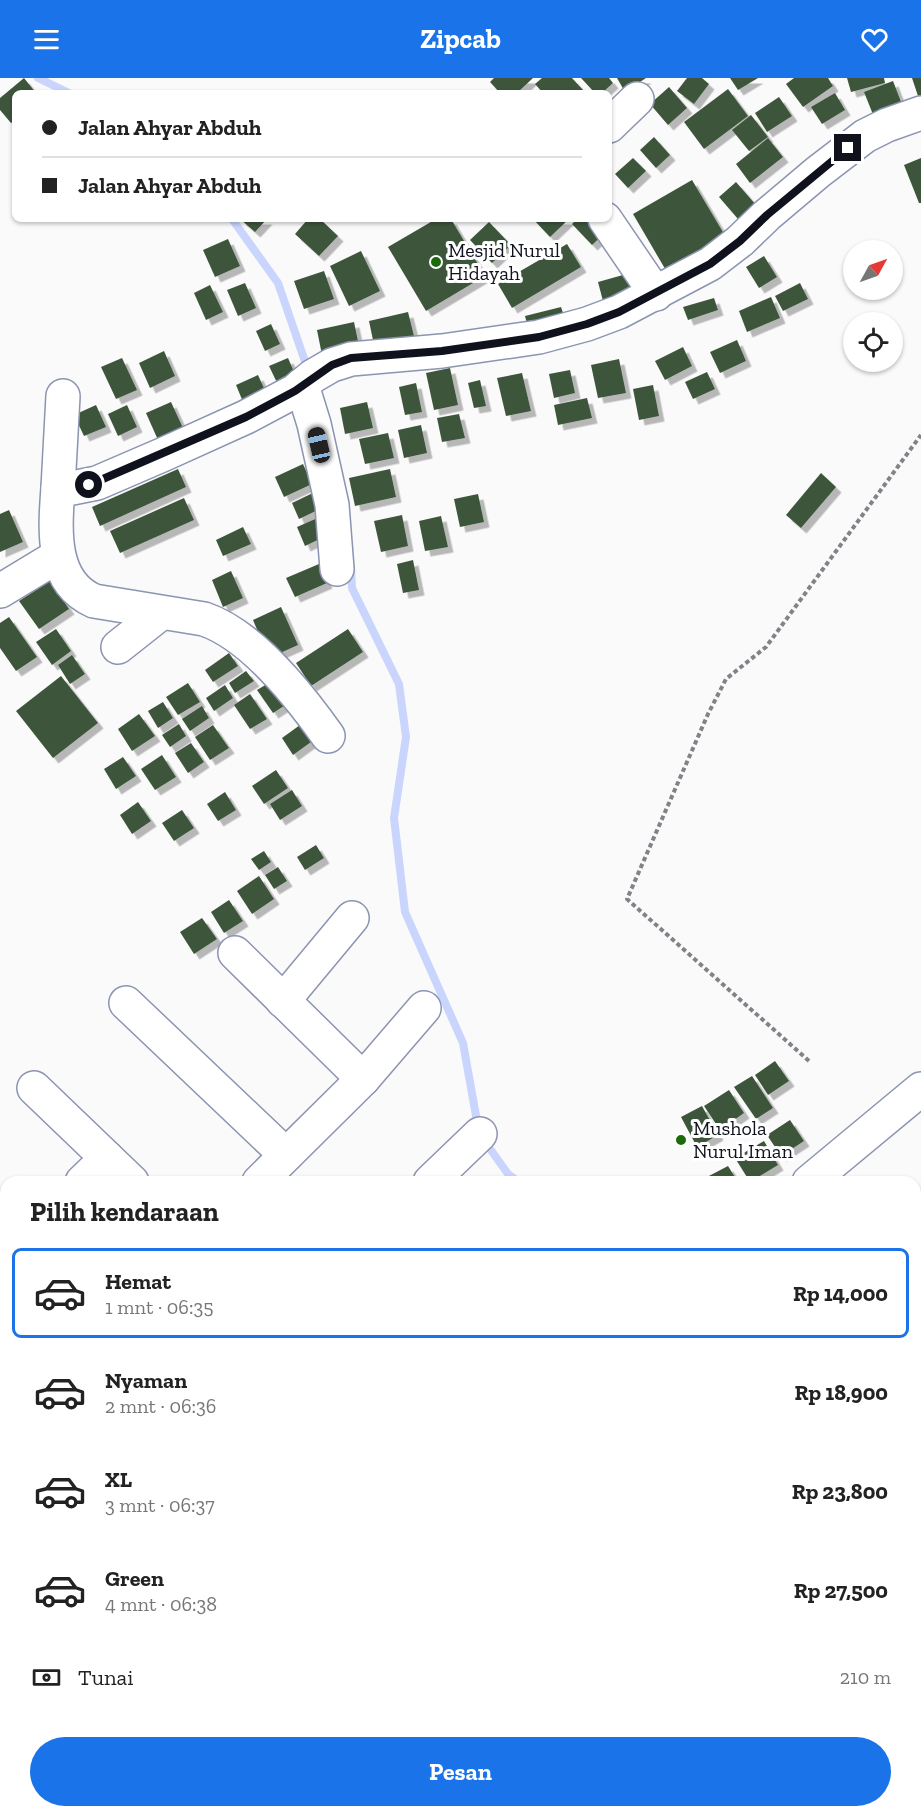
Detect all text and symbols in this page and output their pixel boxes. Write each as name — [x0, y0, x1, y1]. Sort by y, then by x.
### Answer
icon: menu — [30, 23, 63, 56]
text: Zipcab — [420, 23, 501, 55]
icon: heart — [858, 23, 891, 56]
text: Jalan Ahyar Abduh — [78, 114, 262, 141]
route end — [834, 134, 861, 161]
text: Jalan Ahyar Abduh — [78, 172, 262, 199]
place label: Mesjid Nurul Hidayah — [448, 238, 560, 285]
north arrow — [843, 240, 903, 300]
map controls — [843, 240, 903, 372]
marker: Mesjid Nurul Hidayah — [429, 255, 443, 269]
button: locate — [843, 312, 903, 372]
car — [306, 425, 332, 465]
route start — [75, 471, 102, 498]
place label: Mushola Nurul Iman — [693, 1116, 793, 1163]
marker: Mushola Nurul Iman — [674, 1133, 688, 1147]
text: Pilih kendaraan — [30, 1196, 219, 1228]
icon: car — [33, 1266, 87, 1320]
text: Hemat — [105, 1268, 171, 1295]
text: Rp 14,000 — [793, 1280, 888, 1307]
text: 1 mnt · 06:35 — [105, 1295, 213, 1319]
icon: car — [33, 1365, 87, 1419]
text: Nyaman — [105, 1367, 187, 1394]
text: Rp 18,900 — [795, 1379, 888, 1406]
text: 2 mnt · 06:36 — [105, 1394, 216, 1418]
icon: car — [33, 1464, 87, 1518]
text: XL — [105, 1466, 132, 1493]
text: Rp 23,800 — [792, 1478, 888, 1505]
text: 3 mnt · 06:37 — [105, 1493, 215, 1517]
icon: car — [33, 1563, 87, 1617]
text: Green — [105, 1565, 164, 1592]
text: Rp 27,500 — [794, 1577, 888, 1604]
text: 4 mnt · 06:38 — [105, 1592, 217, 1616]
icon: cash — [30, 1661, 63, 1694]
text: Tunai — [78, 1664, 133, 1691]
text: 210 m — [840, 1665, 891, 1689]
button: Pesan — [30, 1737, 891, 1806]

